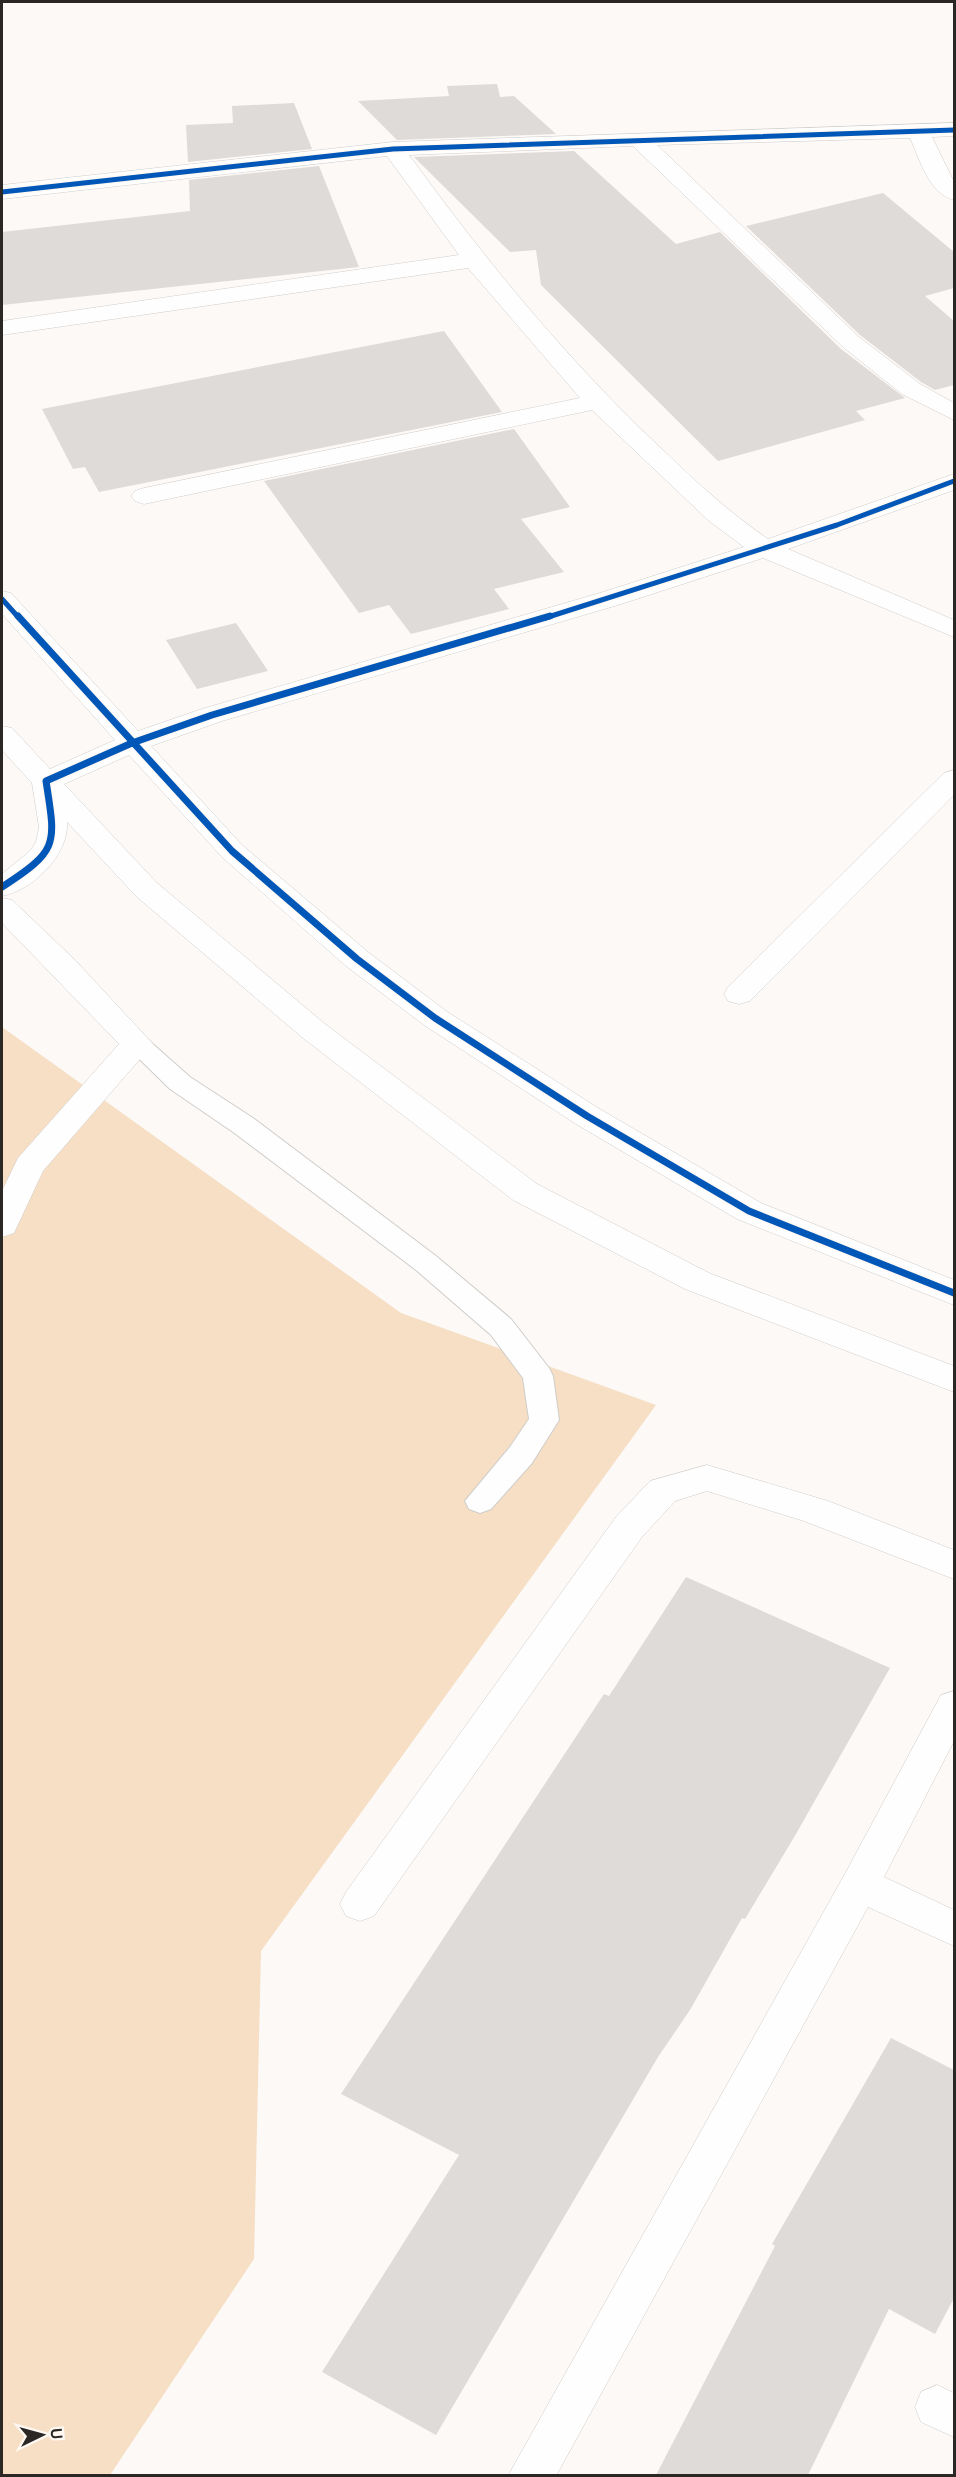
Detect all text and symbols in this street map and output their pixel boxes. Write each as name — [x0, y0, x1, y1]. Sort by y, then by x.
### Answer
north arrow — [12, 2405, 72, 2465]
text: U — [44, 2427, 65, 2440]

